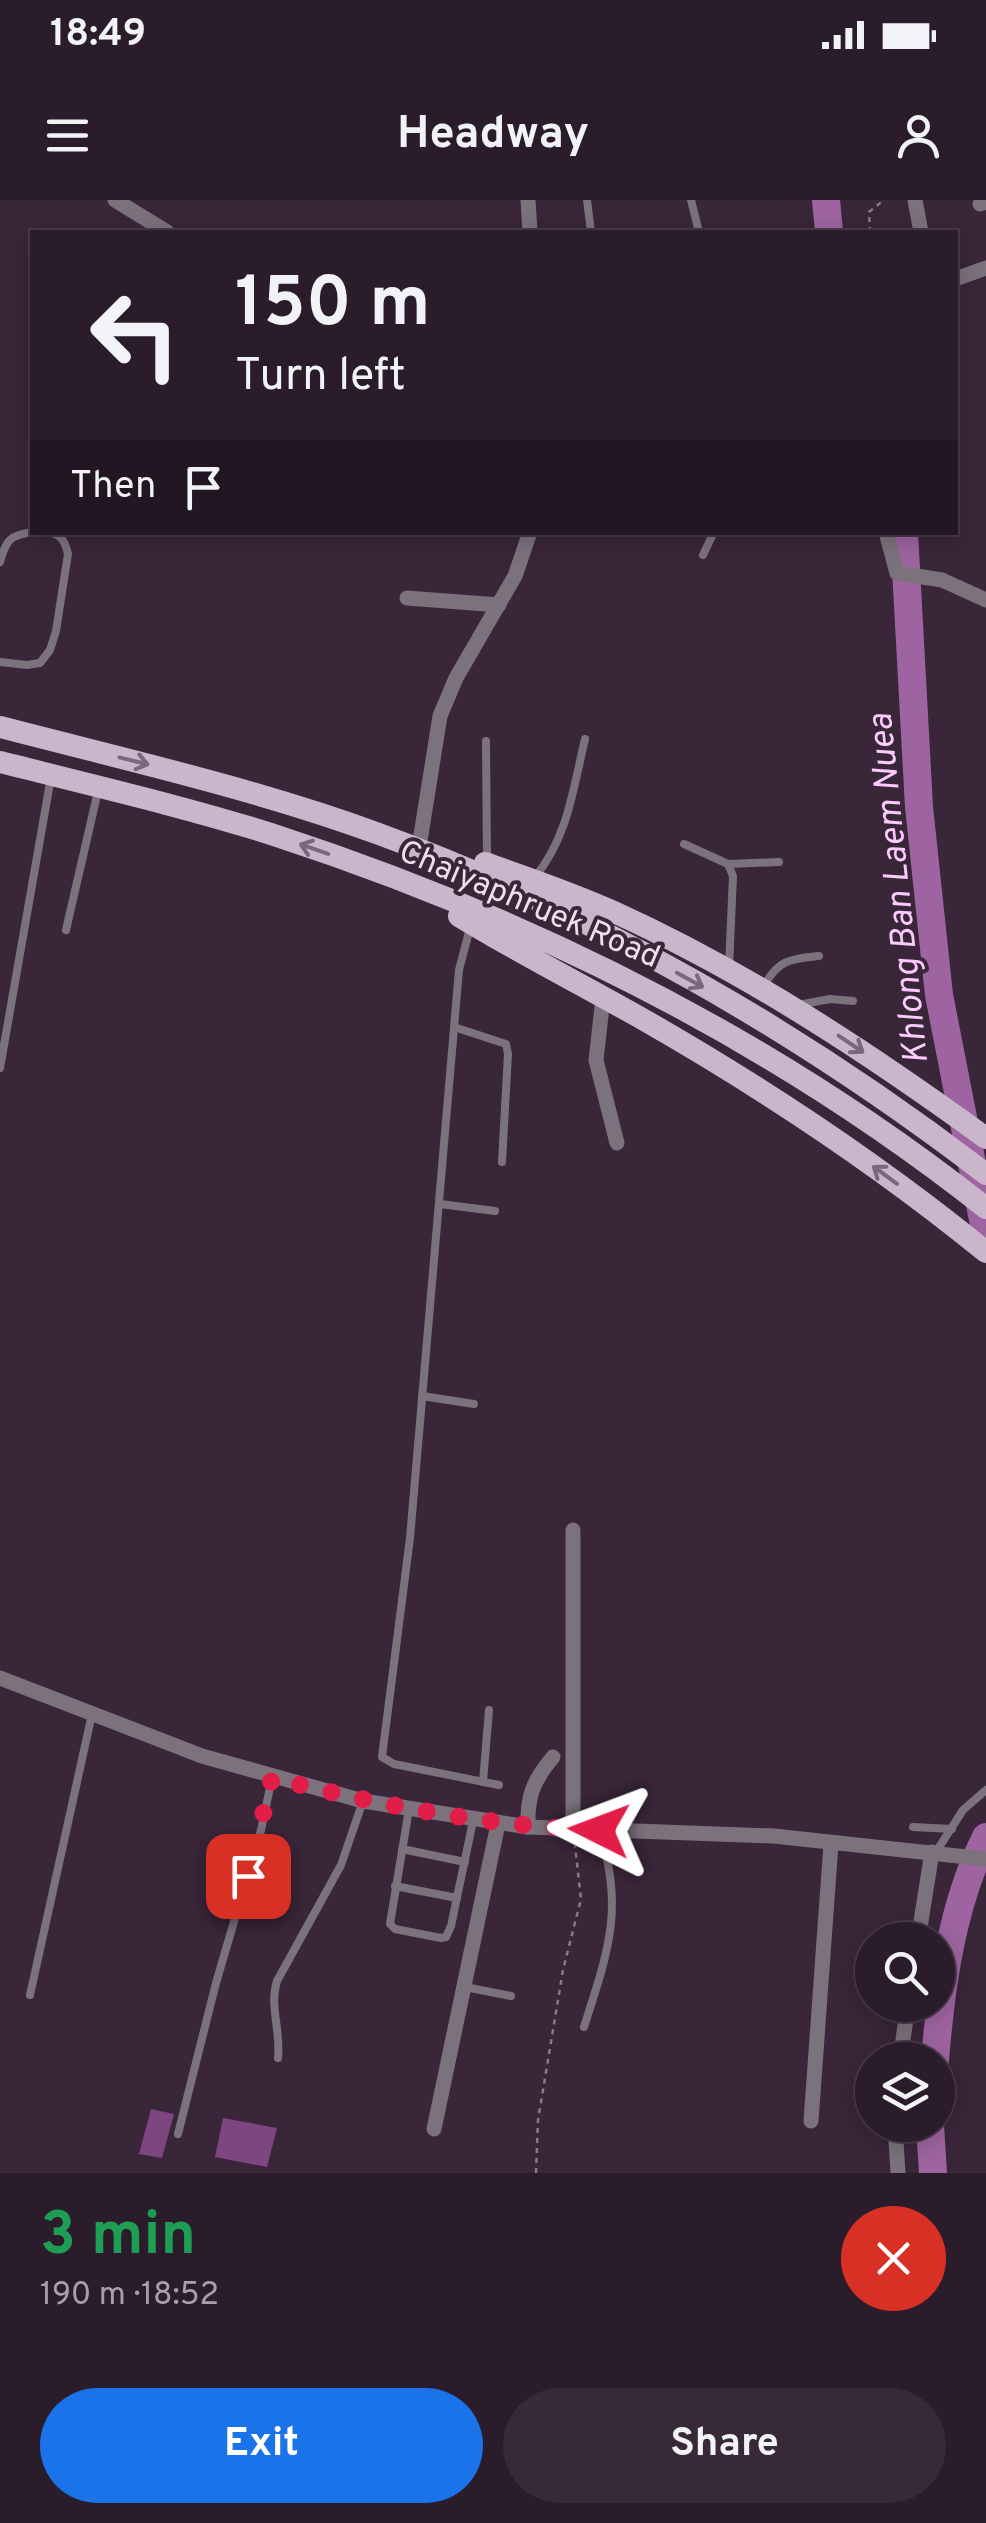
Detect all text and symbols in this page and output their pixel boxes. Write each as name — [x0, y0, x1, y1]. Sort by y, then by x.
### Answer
text: 18:49 — [50, 11, 146, 60]
text: Headway — [397, 107, 589, 164]
icon: menu — [40, 108, 95, 163]
icon: person — [891, 108, 946, 163]
text: 150 m — [235, 262, 430, 351]
icon: left — [70, 270, 200, 400]
text: Turn left — [235, 349, 406, 406]
icon: arrive — [176, 460, 231, 515]
text: Then — [70, 463, 156, 512]
water label: Khlong Ban Laem Nuea — [860, 711, 940, 1066]
one-way arrow — [118, 753, 149, 772]
street label: Chaiyaphruek Road — [392, 833, 665, 979]
one-way arrow — [299, 839, 330, 857]
one-way arrow — [675, 971, 705, 991]
one-way arrow — [836, 1033, 864, 1054]
one-way arrow — [872, 1165, 900, 1186]
position arrow — [547, 1778, 651, 1882]
pin — [206, 1834, 291, 1919]
icon: arrive — [221, 1849, 276, 1904]
map controls — [855, 1922, 955, 2142]
button: search — [855, 1922, 955, 2022]
button: layers — [855, 2042, 955, 2142]
text: 3 min — [40, 2200, 196, 2276]
button: close — [841, 2206, 946, 2311]
text: 190 m · 18:52 — [40, 2276, 219, 2316]
button: Exit — [40, 2388, 483, 2503]
button: Share — [503, 2388, 946, 2503]

